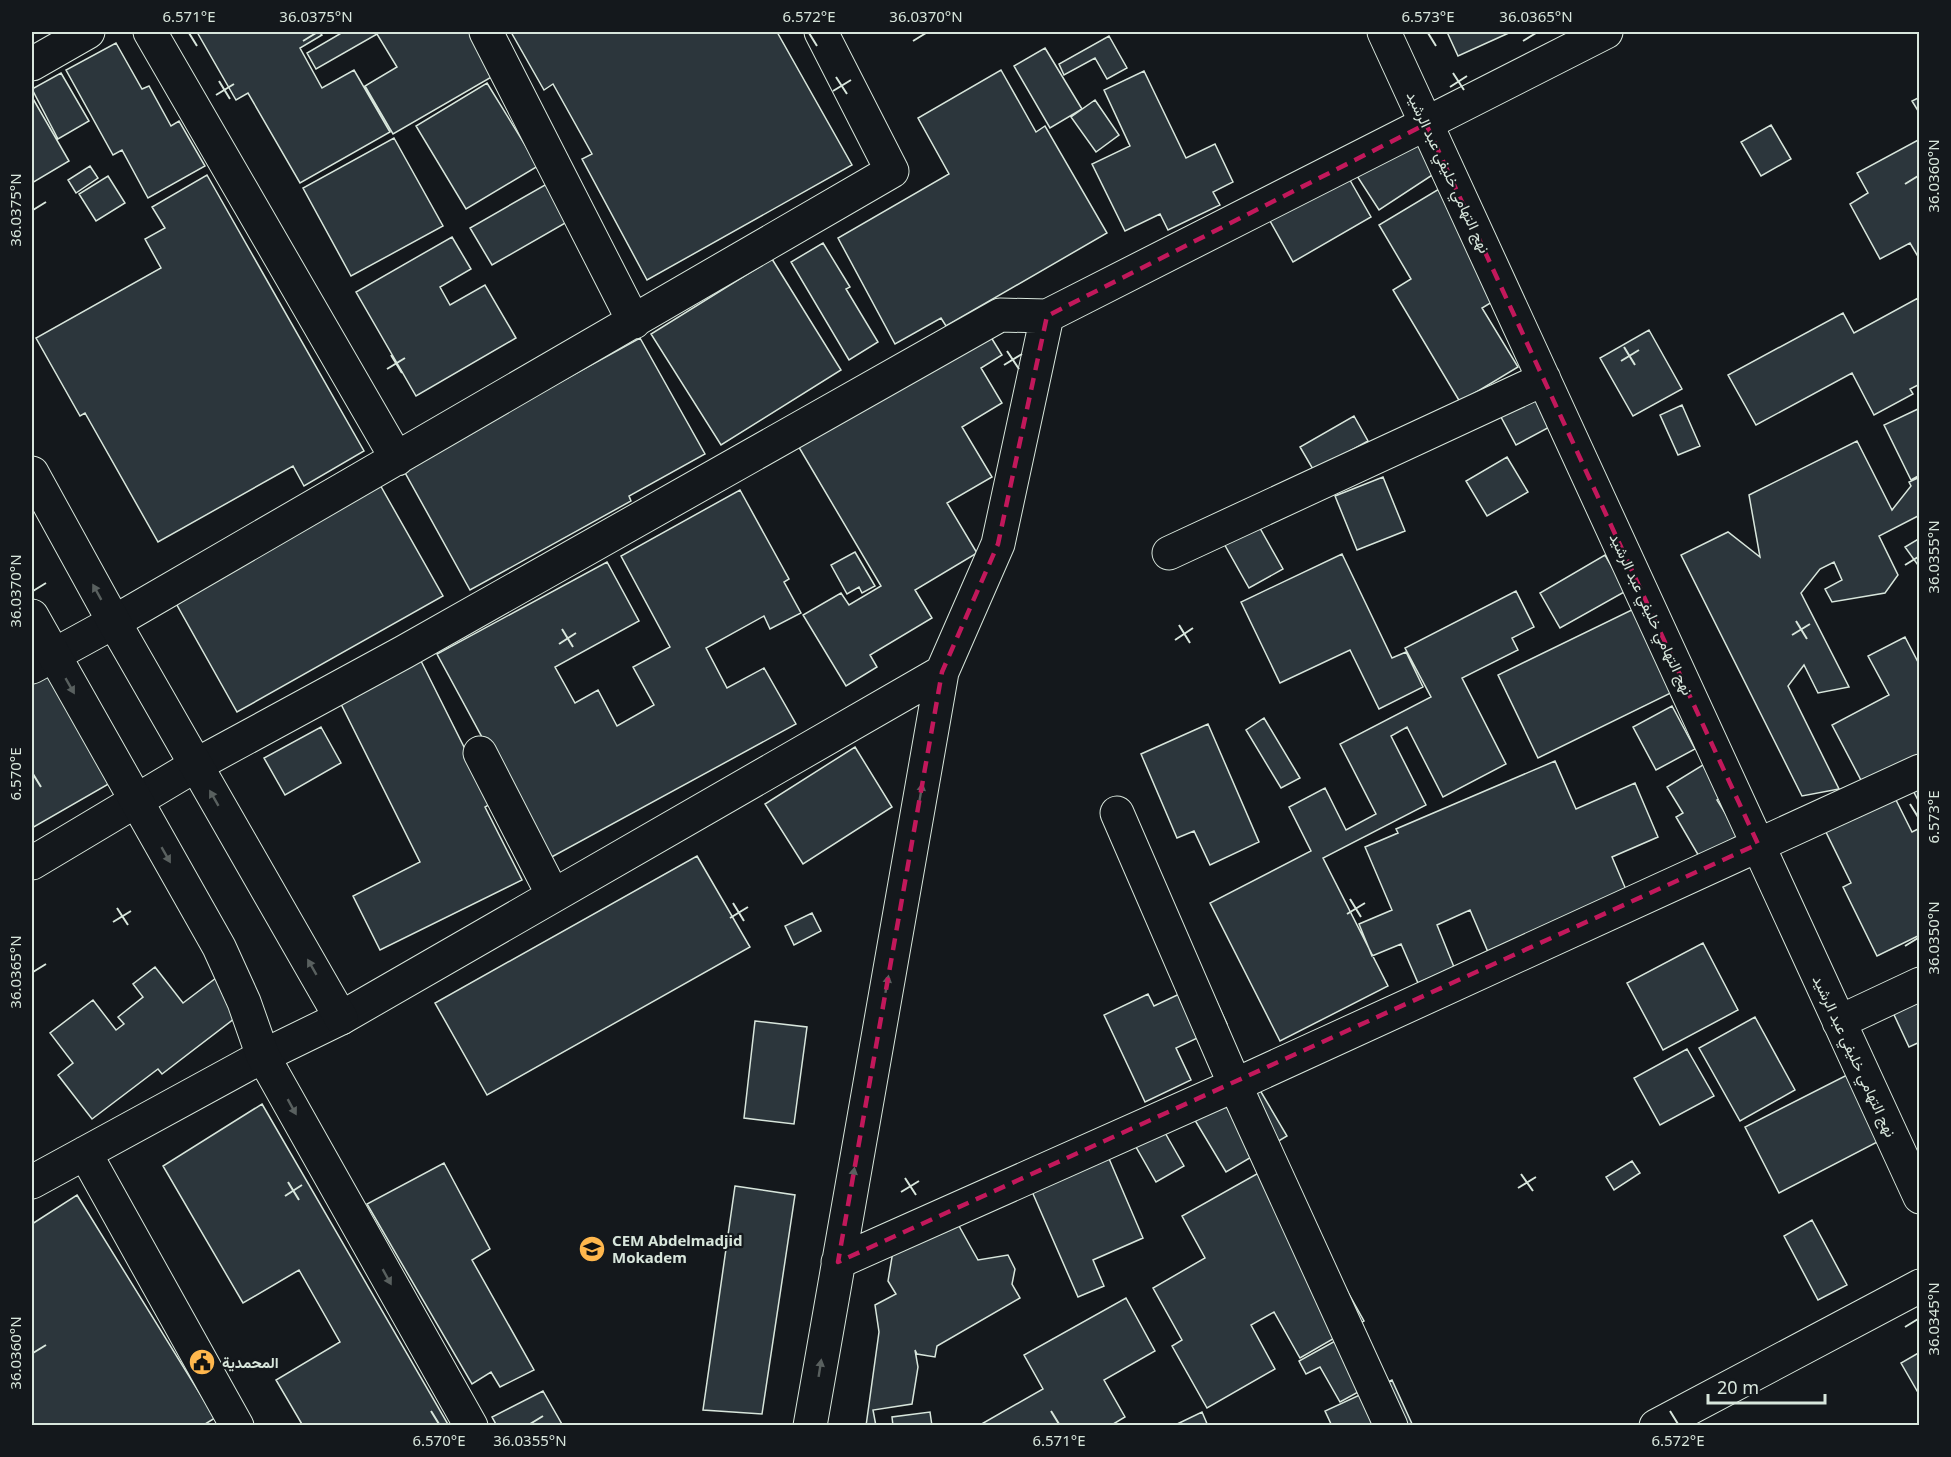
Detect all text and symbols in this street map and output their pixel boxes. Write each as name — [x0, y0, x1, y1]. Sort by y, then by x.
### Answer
text: 6.571°E — [162, 6, 216, 26]
text: 36.0375°N — [279, 6, 353, 26]
text: 6.572°E — [782, 6, 836, 26]
text: 36.0370°N — [889, 6, 963, 26]
text: 6.573°E — [1401, 6, 1455, 26]
text: 36.0365°N — [1499, 6, 1573, 26]
street label: نهج التهامي خليفي عبد الرشيد — [1399, 88, 1495, 258]
text: 36.0360°N — [1923, 139, 1943, 213]
text: 36.0375°N — [5, 173, 25, 247]
text: 36.0355°N — [1923, 520, 1943, 594]
street label: نهج التهامي خليفي عبد الرشيد — [1602, 530, 1698, 700]
text: 36.0370°N — [5, 554, 25, 628]
one-way arrow — [92, 583, 102, 600]
one-way arrow — [65, 678, 75, 695]
text: 6.570°E — [5, 747, 25, 801]
one-way arrow — [917, 782, 926, 801]
one-way arrow — [209, 790, 220, 806]
text: 6.573°E — [1923, 790, 1943, 844]
one-way arrow — [161, 847, 171, 864]
text: 36.0350°N — [1923, 901, 1943, 975]
text: 36.0365°N — [5, 935, 25, 1009]
one-way arrow — [306, 959, 317, 975]
street label: نهج التهامي خليفي عبد الرشيد — [1805, 972, 1901, 1142]
one-way arrow — [883, 974, 892, 993]
one-way arrow — [286, 1099, 297, 1115]
one-way arrow — [849, 1166, 858, 1185]
place label: CEM Abdelmadjid Mokadem — [612, 1230, 742, 1267]
school or university icon: CEM Abdelmadjid Mokadem — [577, 1234, 607, 1264]
one-way arrow — [382, 1269, 392, 1286]
text: 36.0345°N — [1923, 1282, 1943, 1356]
text: 36.0360°N — [5, 1316, 25, 1390]
public building icon: المحمدية — [187, 1347, 217, 1377]
place label: المحمدية — [222, 1352, 279, 1372]
one-way arrow — [816, 1358, 825, 1377]
scale bar — [1708, 1367, 1825, 1405]
text: 20 m — [1717, 1375, 1759, 1399]
text: 6.570°E — [412, 1430, 466, 1450]
text: 36.0355°N — [493, 1430, 567, 1450]
text: 6.571°E — [1032, 1430, 1086, 1450]
text: 6.572°E — [1651, 1430, 1705, 1450]

